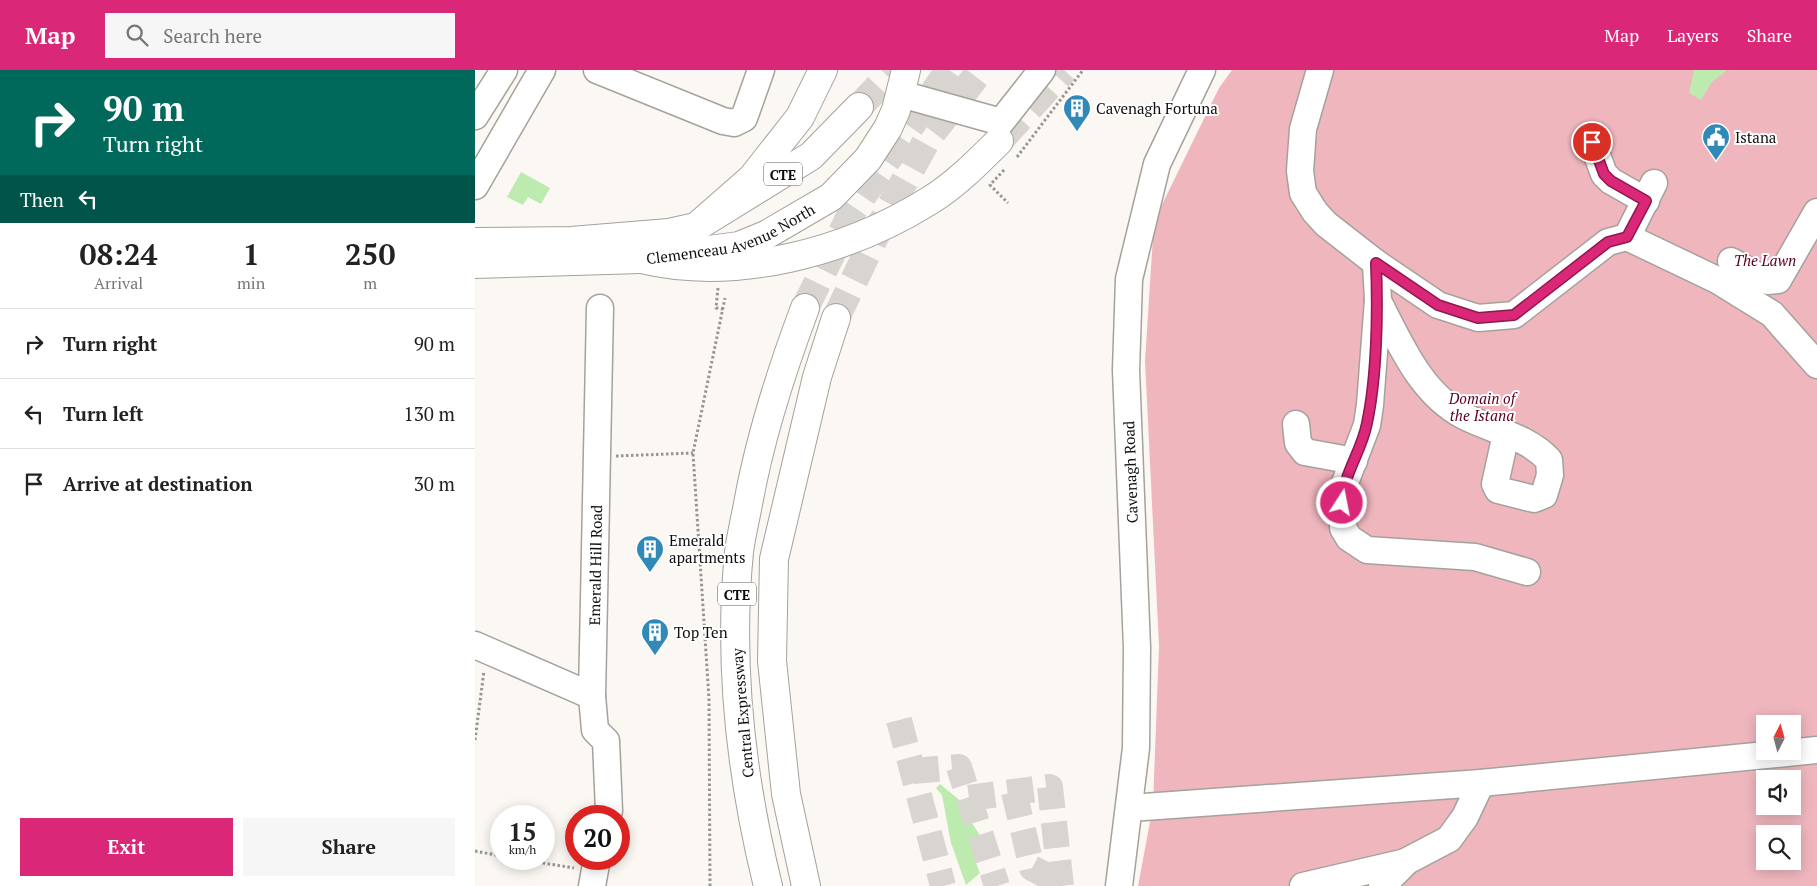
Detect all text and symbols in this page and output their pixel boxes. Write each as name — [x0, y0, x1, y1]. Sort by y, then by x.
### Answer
search box — [105, 13, 455, 58]
text: Map — [25, 19, 75, 51]
icon: search — [123, 21, 151, 49]
text: Search here — [163, 23, 262, 48]
text: Map — [1604, 23, 1639, 47]
text: Layers — [1667, 23, 1719, 47]
text: Share — [1747, 23, 1792, 47]
text: 90 m — [103, 85, 184, 131]
icon: right — [20, 90, 85, 155]
building icon: Cavenagh Fortuna — [1062, 93, 1092, 132]
place label: Cavenagh Fortuna — [1096, 98, 1218, 118]
pin — [1571, 121, 1613, 163]
public building icon: Istana — [1701, 122, 1731, 161]
place label: Istana — [1735, 127, 1777, 147]
icon: arrive — [1578, 128, 1606, 156]
text: Turn right — [103, 129, 203, 158]
road number: CTE — [764, 162, 802, 186]
icon: left — [74, 185, 102, 213]
text: Then — [20, 187, 64, 212]
street label: Clemenceau Avenue North — [645, 199, 818, 268]
text: 08:24 — [79, 234, 158, 274]
text: 1 — [243, 234, 260, 274]
text: 250 — [345, 234, 396, 274]
park label: The Lawn — [1734, 250, 1796, 270]
text: Arrival — [94, 272, 143, 294]
text: min — [237, 272, 265, 294]
text: m — [363, 272, 377, 294]
icon: right — [20, 330, 48, 358]
text: Turn right — [63, 331, 157, 356]
text: 90 m — [414, 331, 455, 356]
park label: Domain of the Istana — [1448, 388, 1518, 425]
icon: left — [20, 400, 48, 428]
text: Turn left — [63, 401, 144, 426]
text: 130 m — [404, 401, 455, 426]
street label: Cavenagh Road — [1118, 420, 1142, 524]
icon: arrive — [20, 470, 48, 498]
text: Arrive at destination — [63, 471, 252, 496]
text: 30 m — [414, 471, 455, 496]
position arrow — [1315, 476, 1367, 528]
street label: Emerald Hill Road — [584, 505, 606, 625]
place label: Emerald apartments — [669, 530, 745, 567]
building icon: Emerald apartments — [635, 534, 665, 573]
road number: CTE — [718, 582, 756, 606]
building icon: Top Ten — [640, 617, 670, 656]
place label: Top Ten — [674, 622, 728, 642]
street label: Central Expressway — [726, 647, 758, 779]
north arrow — [1756, 715, 1801, 760]
map controls — [1756, 715, 1801, 870]
button: sound — [1756, 770, 1801, 815]
speed limit sign: 20 — [565, 805, 630, 870]
text: 15 — [508, 815, 537, 848]
button: Exit — [20, 818, 233, 876]
button: Share — [243, 818, 455, 876]
button: search — [1756, 825, 1801, 870]
text: km/h — [509, 842, 536, 857]

